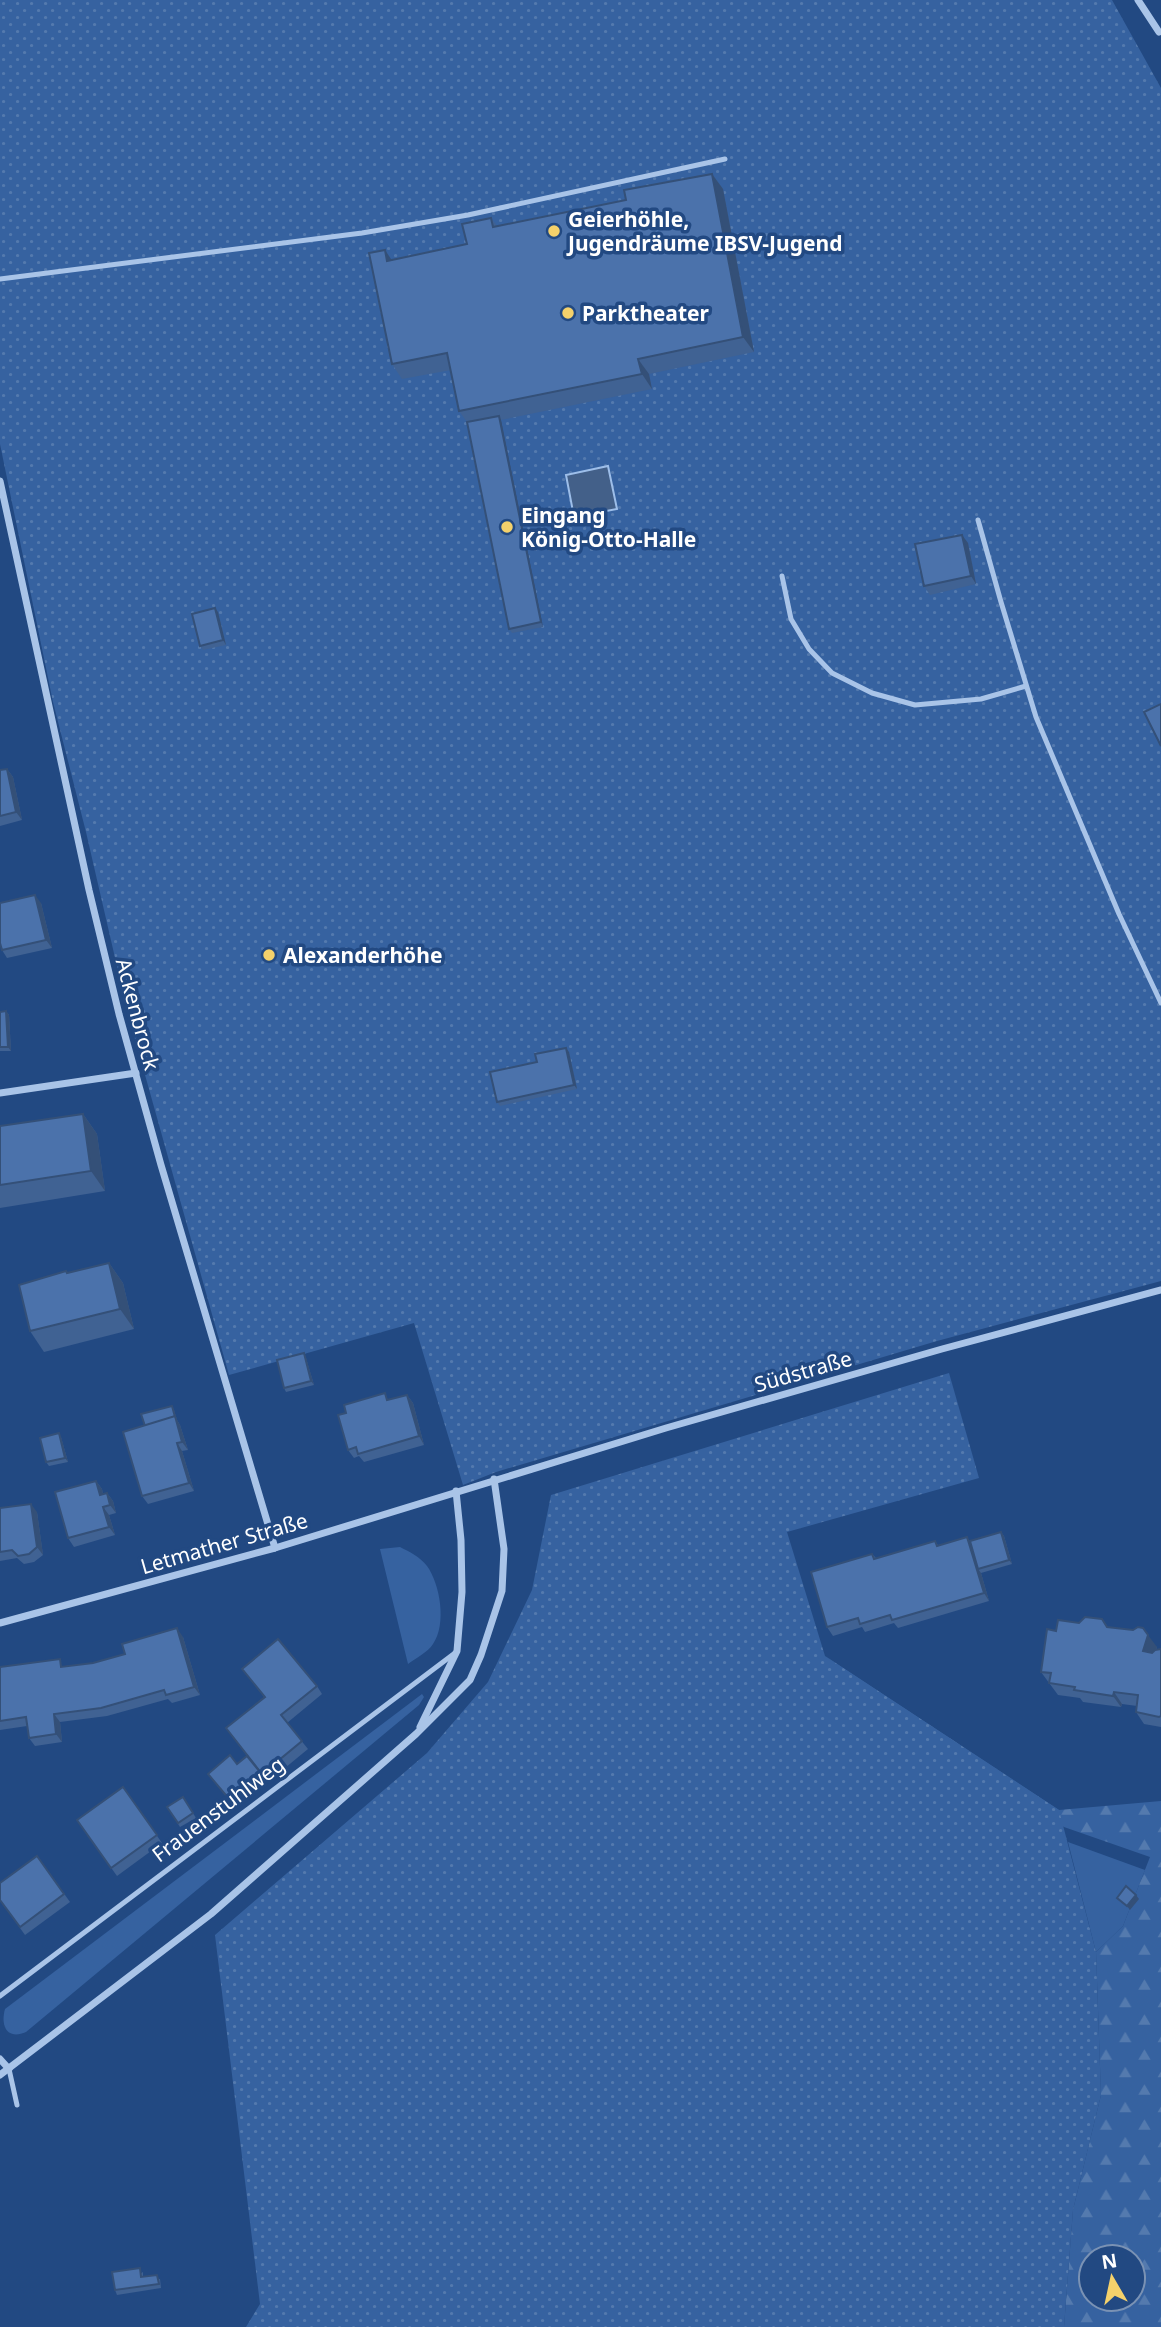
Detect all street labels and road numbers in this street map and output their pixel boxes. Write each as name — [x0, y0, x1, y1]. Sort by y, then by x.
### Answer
street label: Ackenbrock — [110, 955, 167, 1074]
street label: Südstraße — [751, 1344, 855, 1398]
street label: Letmather Straße — [137, 1506, 311, 1580]
street label: Frauenstuhlweg — [146, 1750, 290, 1868]

